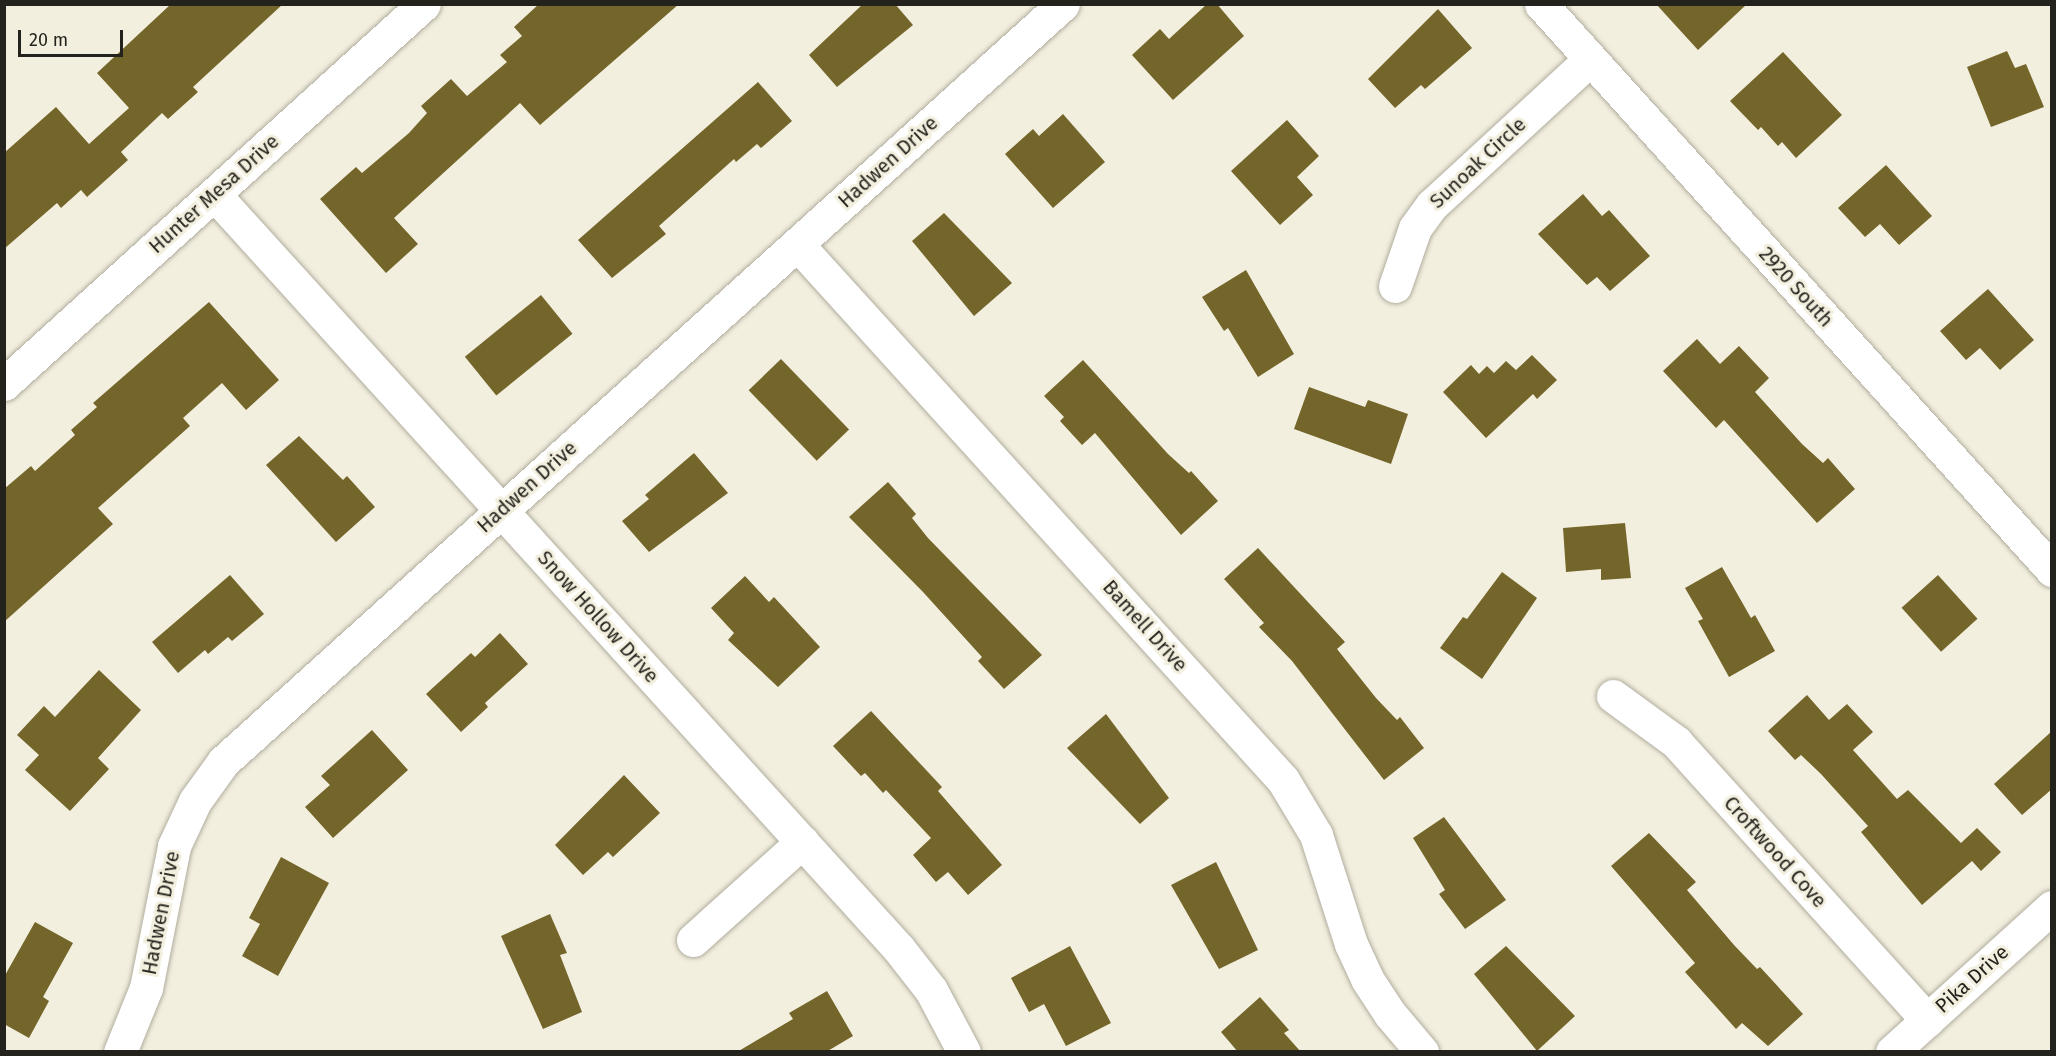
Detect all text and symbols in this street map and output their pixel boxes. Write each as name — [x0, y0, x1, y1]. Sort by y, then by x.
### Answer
scale bar — [21, 18, 126, 56]
text: 20 m — [29, 29, 68, 51]
street label: Hadwen Drive — [833, 111, 943, 213]
street label: Sunoak Circle — [1425, 113, 1531, 213]
street label: Hunter Mesa Drive — [144, 129, 284, 259]
street label: 2920 South — [1754, 242, 1838, 332]
street label: Hadwen Drive — [472, 436, 582, 538]
street label: Snow Hollow Drive — [533, 546, 663, 688]
street label: Bamell Drive — [1098, 575, 1192, 677]
street label: Croftwood Cove — [1719, 791, 1831, 913]
street label: Hadwen Drive — [137, 849, 185, 977]
street label: Pika Drive — [1930, 940, 2014, 1018]

